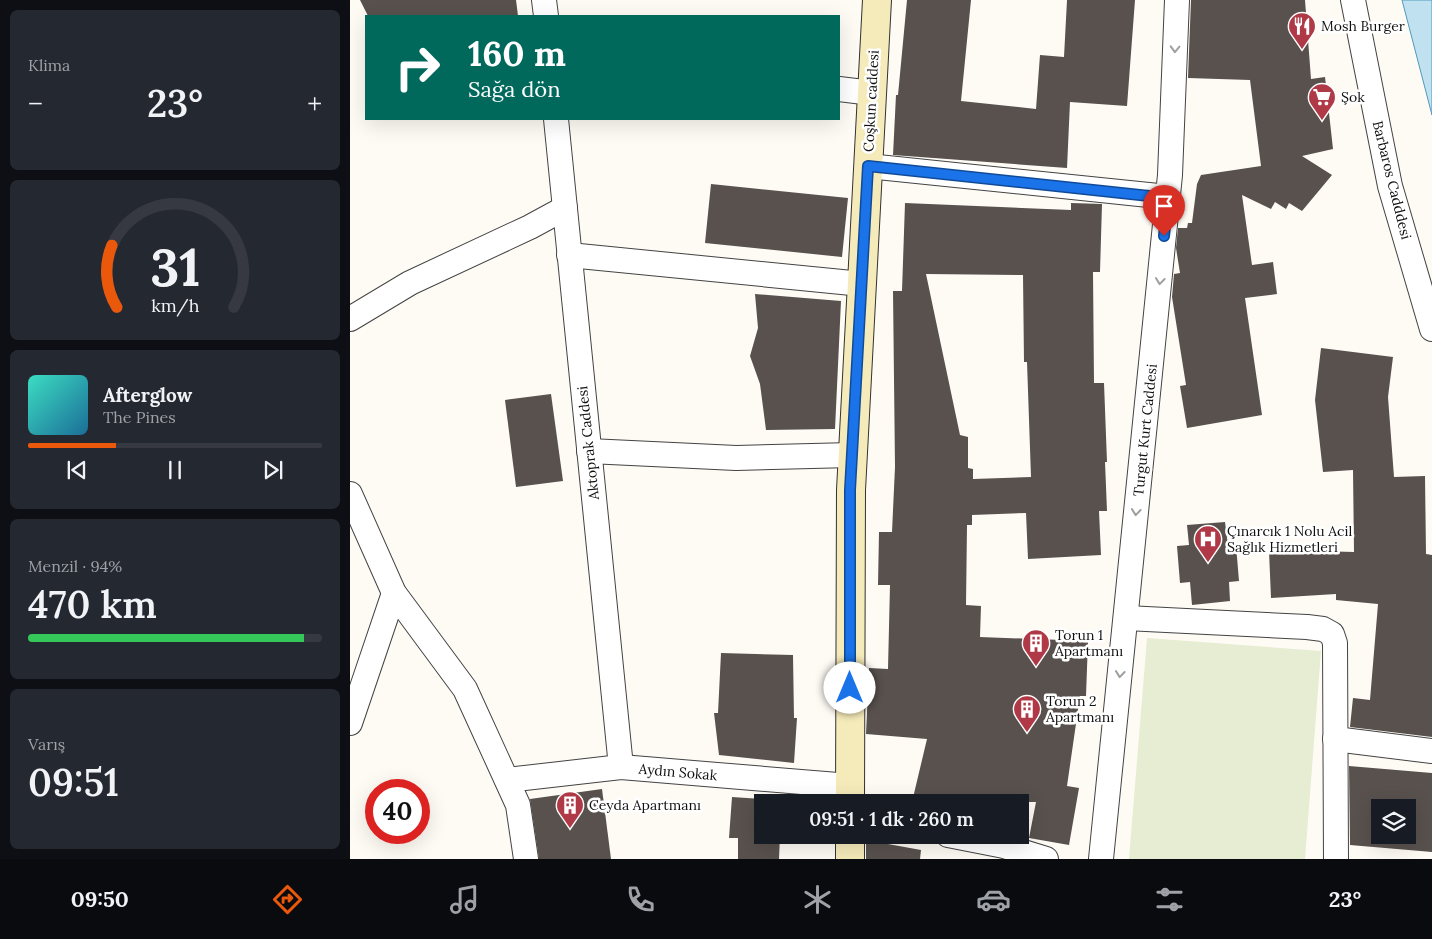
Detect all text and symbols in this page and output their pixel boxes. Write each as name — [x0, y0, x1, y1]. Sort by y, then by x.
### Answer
restaurant icon: Mosh Burger — [1287, 11, 1317, 50]
place label: Mosh Burger — [1321, 17, 1405, 35]
text: 160 m — [468, 31, 566, 76]
icon: right — [385, 35, 450, 100]
one-way arrow — [1170, 45, 1181, 53]
street label: Coşkun caddesi — [859, 50, 883, 152]
text: Klima — [28, 55, 70, 75]
text: Sağa dön — [468, 75, 561, 103]
text: 23° — [147, 79, 203, 127]
supermarket icon: Şok — [1307, 82, 1337, 121]
text: − — [28, 86, 43, 122]
text: + — [307, 86, 322, 122]
place label: Şok — [1341, 88, 1365, 106]
street label: Barbaros Cadddesi — [1369, 119, 1415, 241]
pin — [1143, 185, 1185, 236]
icon: arrive — [1150, 192, 1178, 220]
text: 31 — [150, 234, 200, 300]
one-way arrow — [1155, 277, 1166, 285]
text: km/h — [151, 294, 199, 317]
street label: Turgut Kurt Caddesi — [1129, 363, 1161, 497]
text: Afterglow — [103, 383, 192, 407]
street label: Aktoprak Caddesi — [573, 385, 603, 502]
text: The Pines — [103, 407, 176, 427]
icon: previous — [63, 456, 91, 484]
icon: pause — [161, 456, 189, 484]
icon: next — [259, 456, 287, 484]
one-way arrow — [1131, 508, 1142, 516]
place label: Çınarcık 1 Nolu Acil Sağlık Hizmetleri — [1227, 522, 1352, 556]
hospital icon: Çınarcık 1 Nolu Acil Sağlık Hizmetleri — [1193, 524, 1223, 563]
text: Menzil · 94% — [28, 556, 122, 576]
text: 470 km — [28, 580, 157, 628]
place label: Torun 1 Apartmanı — [1054, 626, 1123, 660]
building icon: Torun 1 Apartmanı — [1021, 628, 1051, 667]
position arrow — [823, 661, 875, 713]
one-way arrow — [1115, 670, 1126, 678]
place label: Torun 2 Apartmanı — [1045, 692, 1114, 726]
building icon: Torun 2 Apartmanı — [1012, 694, 1042, 733]
text: Varış — [28, 734, 65, 754]
text: 09:51 — [28, 758, 119, 806]
street label: Aydın Sokak — [637, 760, 718, 784]
speed limit sign: 40 — [365, 779, 430, 844]
building icon: Ceyda Apartmanı — [555, 790, 585, 829]
place label: Ceyda Apartmanı — [589, 796, 701, 814]
map controls — [1371, 799, 1416, 844]
button: layers — [1371, 799, 1416, 844]
text: 09:51 · 1 dk · 260 m — [809, 807, 974, 831]
icon: directions — [270, 882, 305, 917]
icon: music — [447, 882, 482, 917]
icon: phone — [623, 882, 658, 917]
icon: climate — [800, 882, 835, 917]
icon: car — [976, 882, 1011, 917]
icon: filters — [1152, 882, 1187, 917]
text: 09:50 — [71, 885, 129, 913]
text: 23° — [1329, 885, 1361, 913]

